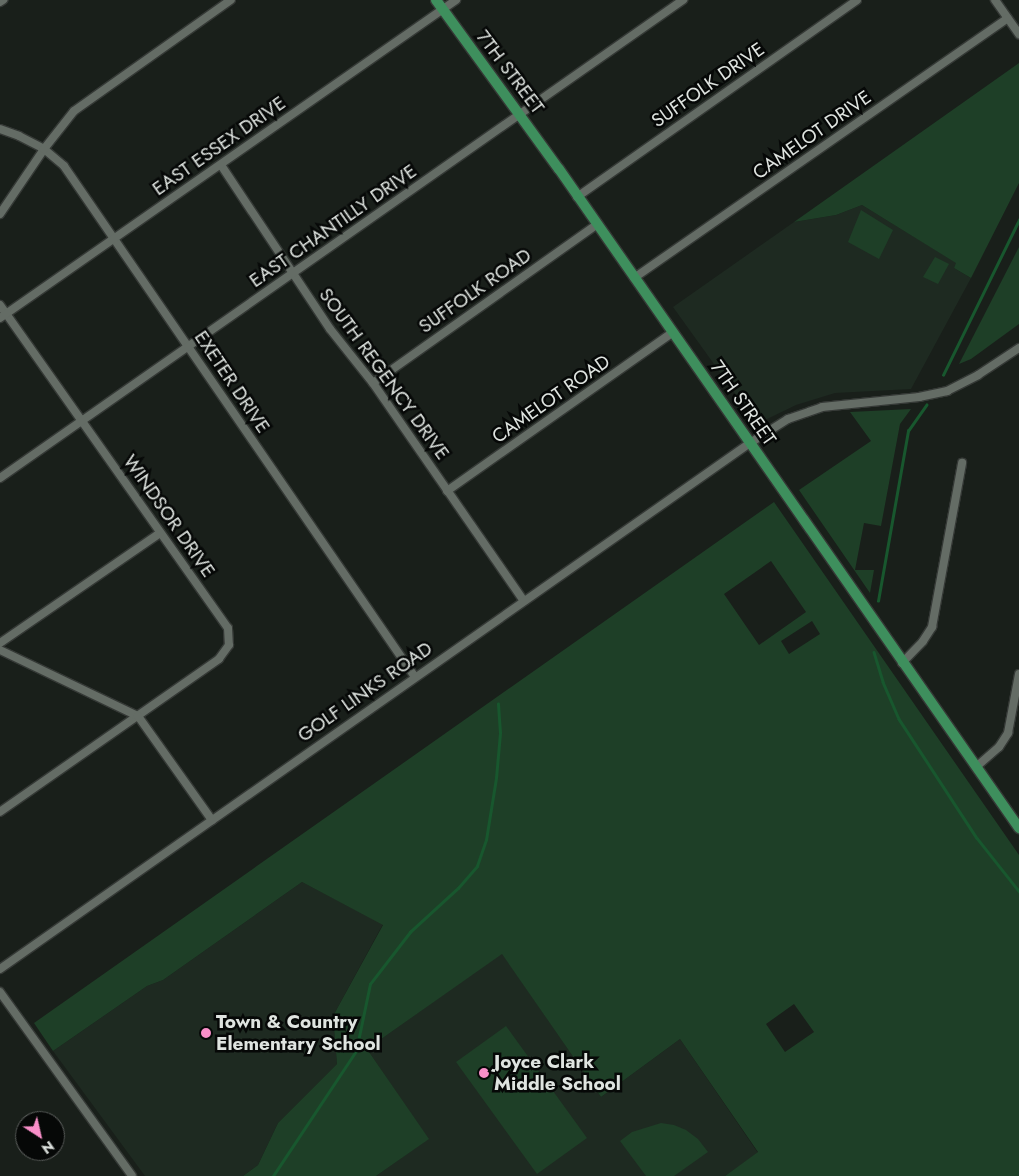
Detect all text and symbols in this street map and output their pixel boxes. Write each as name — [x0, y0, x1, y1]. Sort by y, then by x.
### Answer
street label: 7TH STREET — [471, 26, 549, 118]
street label: SUFFOLK DRIVE — [647, 38, 769, 132]
street label: CAMELOT DRIVE — [748, 86, 876, 184]
street label: EAST ESSEX DRIVE — [148, 92, 290, 200]
street label: EAST CHANTILLY DRIVE — [245, 160, 421, 292]
street label: SUFFOLK ROAD — [414, 244, 536, 338]
street label: SOUTH REGENCY DRIVE — [314, 284, 454, 464]
street label: EXETER DRIVE — [189, 327, 275, 437]
street label: CAMELOT ROAD — [488, 350, 614, 448]
street label: 7TH STREET — [705, 356, 781, 450]
street label: WINDSOR DRIVE — [118, 450, 220, 582]
street label: GOLF LINKS ROAD — [293, 637, 437, 747]
place label: Town & Country Elementary School — [216, 1011, 381, 1055]
marker: Town & Country Elementary School — [200, 1027, 212, 1039]
place label: Joyce Clark Middle School — [494, 1051, 621, 1095]
marker: Joyce Clark Middle School — [478, 1067, 490, 1079]
north arrow — [15, 1111, 65, 1161]
text: N — [38, 1136, 58, 1159]

